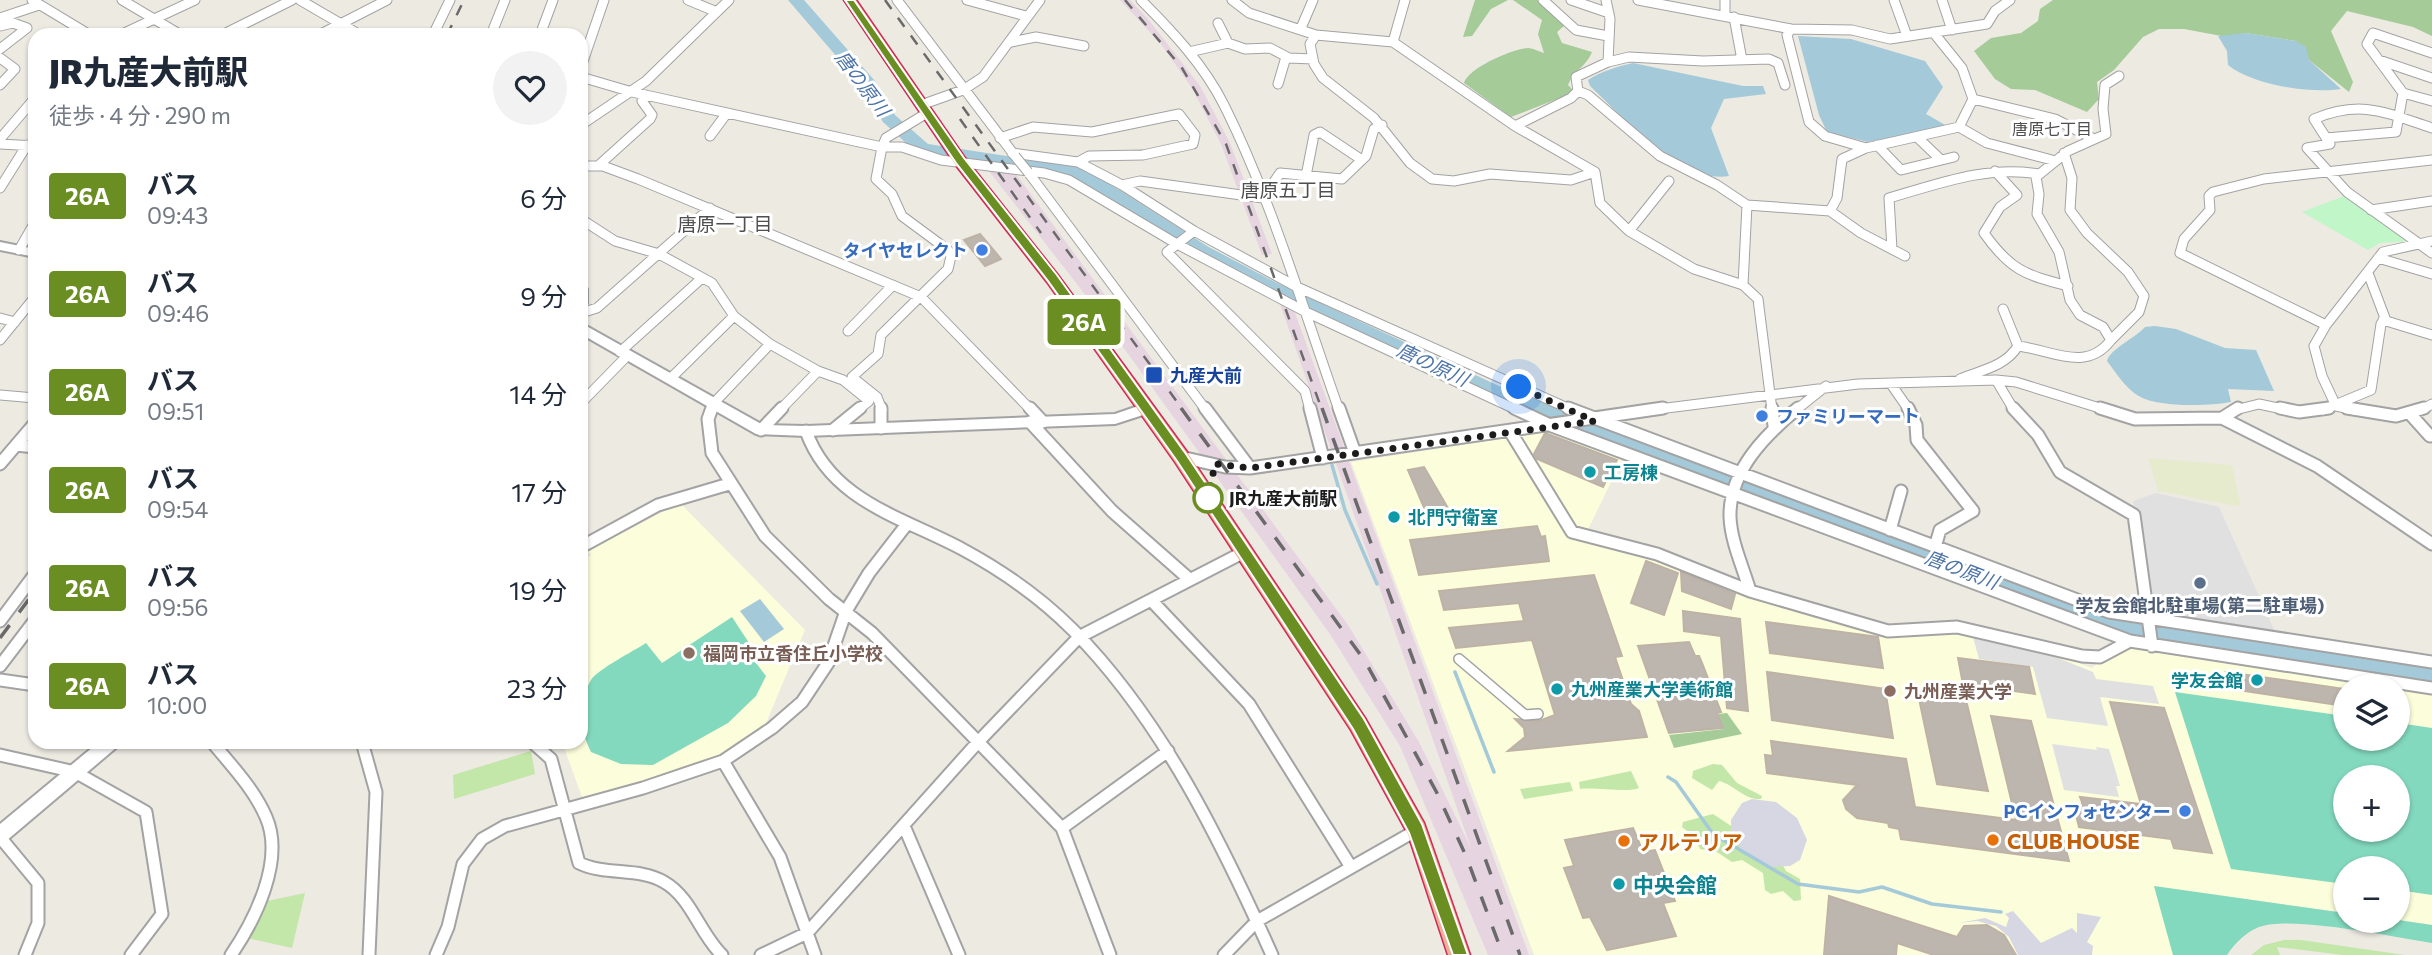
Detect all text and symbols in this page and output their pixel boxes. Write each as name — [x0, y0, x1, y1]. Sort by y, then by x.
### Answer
water label: 唐の原川 — [831, 46, 896, 122]
text: JR九産大前駅 — [49, 50, 248, 91]
button: heart — [493, 51, 567, 125]
text: 徒歩 · 4 分 · 290 m — [49, 101, 231, 129]
district label: 唐原七丁目 — [2012, 119, 2092, 138]
text: バス — [147, 168, 199, 199]
district label: 唐原五丁目 — [1240, 178, 1336, 201]
text: 26A — [65, 181, 110, 210]
text: 6 分 — [520, 182, 567, 213]
text: 09:43 — [147, 201, 208, 229]
district label: 唐原一丁目 — [677, 212, 773, 235]
place label: タイヤセレクト — [843, 239, 968, 261]
marker: タイヤセレクト — [974, 242, 990, 258]
text: バス — [147, 266, 199, 297]
text: 26A — [65, 279, 110, 308]
text: 9 分 — [520, 280, 567, 311]
text: 09:46 — [147, 299, 209, 327]
line badge: 26A — [1044, 299, 1124, 345]
text: 26A — [1062, 307, 1106, 336]
water label: 唐の原川 — [1394, 338, 1474, 391]
text: バス — [147, 364, 199, 395]
place label: 九産大前 — [1170, 364, 1242, 386]
marker: 九産大前 — [1144, 365, 1164, 385]
your location — [1501, 369, 1536, 404]
text: 26A — [65, 377, 110, 406]
text: 14 分 — [509, 378, 567, 409]
text: 09:51 — [147, 397, 204, 425]
place label: ファミリーマート — [1776, 405, 1920, 427]
marker: ファミリーマート — [1754, 408, 1770, 424]
place label: 工房棟 — [1604, 461, 1658, 483]
text: バス — [147, 462, 199, 493]
marker: 工房棟 — [1582, 464, 1598, 480]
text: 26A — [65, 475, 110, 504]
text: 17 分 — [511, 476, 567, 507]
marker: JR九産大前駅 — [1193, 483, 1223, 513]
place label: JR九産大前駅 — [1229, 487, 1337, 509]
text: 09:54 — [147, 495, 208, 523]
place label: 北門守衛室 — [1408, 506, 1498, 528]
marker: 北門守衛室 — [1386, 509, 1402, 525]
water label: 唐の原川 — [1922, 545, 2003, 594]
text: バス — [147, 560, 199, 591]
text: 26A — [65, 573, 110, 602]
text: 19 分 — [509, 574, 567, 605]
marker: 学友会館北駐車場(第二駐車場) — [2192, 575, 2208, 591]
text: 09:56 — [147, 593, 209, 621]
place label: 学友会館北駐車場(第二駐車場) — [2076, 594, 2324, 616]
place label: 福岡市立香住丘小学校 — [703, 642, 883, 664]
marker: 福岡市立香住丘小学校 — [681, 645, 697, 661]
text: バス — [147, 658, 199, 689]
place label: 学友会館 — [2171, 669, 2243, 691]
text: 26A — [65, 671, 110, 700]
text: 23 分 — [507, 672, 567, 703]
marker: 学友会館 — [2249, 672, 2265, 688]
map controls — [2333, 674, 2410, 933]
button: layers — [2333, 674, 2410, 751]
place label: 九州産業大学美術館 — [1571, 678, 1733, 700]
place label: 九州産業大学 — [1904, 680, 2012, 702]
marker: 九州産業大学美術館 — [1549, 681, 1565, 697]
marker: 九州産業大学 — [1882, 683, 1898, 699]
text: 10:00 — [147, 691, 207, 719]
button: + — [2333, 765, 2410, 842]
place label: PCインフォセンター — [2004, 800, 2171, 822]
marker: PCインフォセンター — [2177, 803, 2193, 819]
place label: CLUB HOUSE — [2007, 828, 2140, 853]
place label: アルテリア — [1638, 829, 1743, 854]
marker: CLUB HOUSE — [1985, 832, 2001, 848]
marker: アルテリア — [1616, 833, 1632, 849]
button: − — [2333, 856, 2410, 933]
place label: 中央会館 — [1633, 872, 1717, 897]
marker: 中央会館 — [1611, 876, 1627, 892]

